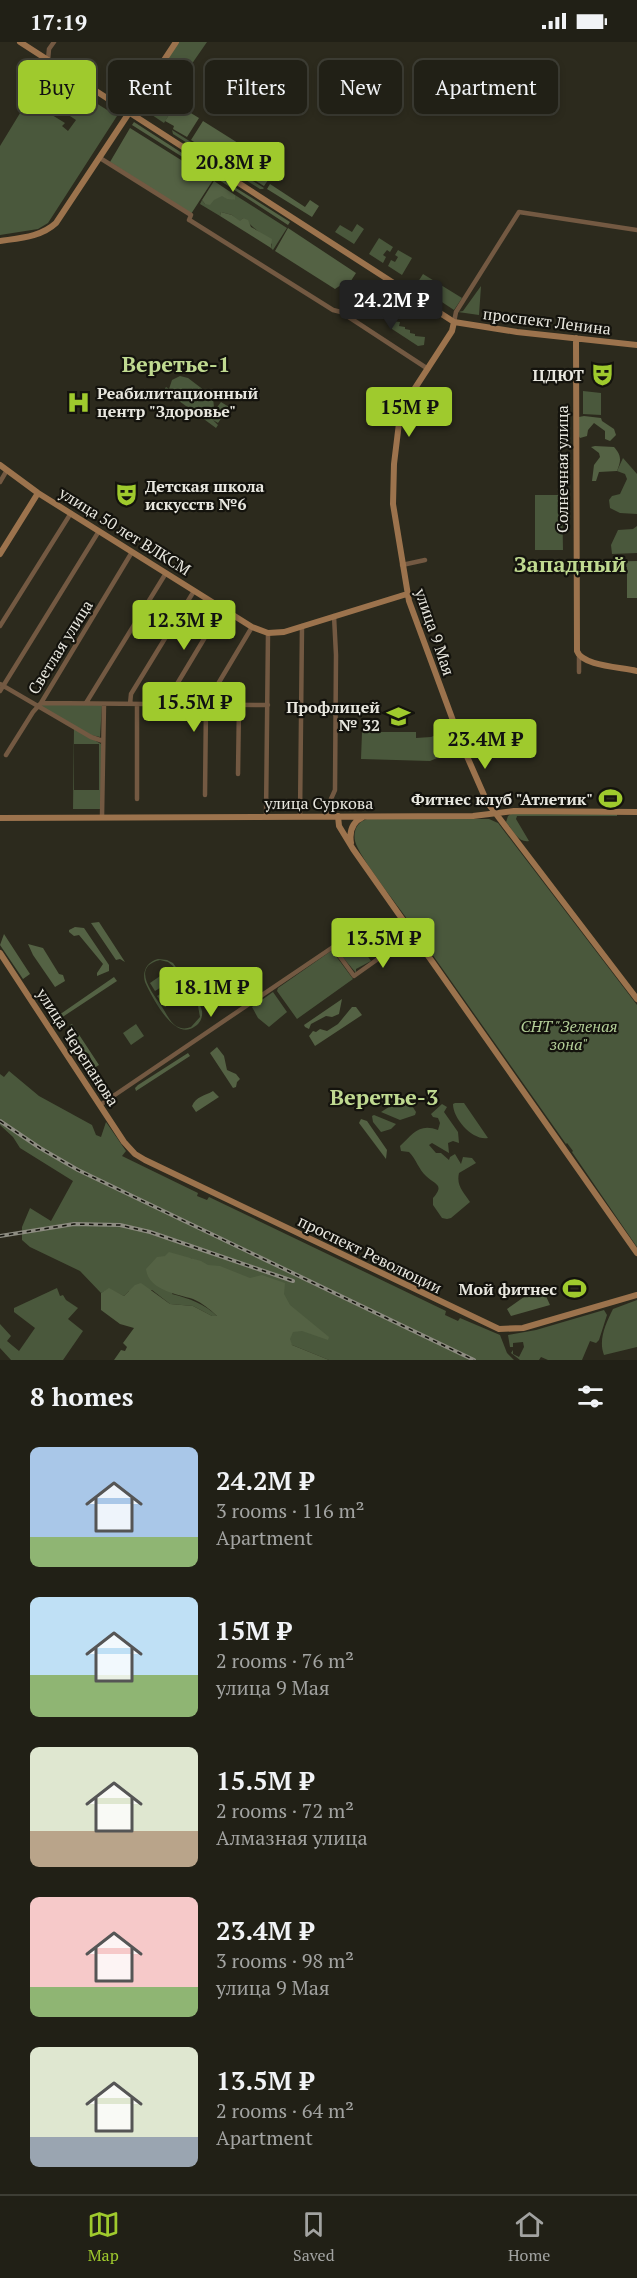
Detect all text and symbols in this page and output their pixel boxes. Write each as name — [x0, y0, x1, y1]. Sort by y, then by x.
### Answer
text: 17:19 — [30, 7, 87, 36]
chip: Buy — [18, 60, 96, 114]
chip: Rent — [108, 60, 193, 114]
chip: Filters — [205, 60, 307, 114]
chip: New — [319, 60, 402, 114]
chip: Apartment — [414, 60, 558, 114]
pin: 20.8M ₽ — [178, 142, 288, 193]
text: 20.8M ₽ — [195, 148, 271, 175]
pin: 24.2M ₽ — [336, 280, 446, 331]
text: 24.2M ₽ — [353, 286, 429, 313]
street label: проспект Ленина — [482, 302, 612, 340]
district label: Веретье-1 — [122, 349, 230, 378]
theatre icon: ЦДЮТ — [589, 362, 615, 388]
place label: ЦДЮТ — [533, 364, 584, 386]
place label: Реабилитационный центр "Здоровье" — [97, 382, 258, 422]
pin: 15M ₽ — [367, 387, 451, 438]
hospital icon: Реабилитационный центр "Здоровье" — [66, 389, 92, 415]
text: 15M ₽ — [380, 393, 438, 420]
street label: Солнечная улица — [551, 405, 573, 533]
place label: Детская школа искусств №6 — [145, 475, 265, 515]
street label: улица 50 лет ВЛКСМ — [54, 481, 195, 580]
theatre icon: Детская школа искусств №6 — [114, 482, 140, 508]
district label: Западный — [514, 549, 627, 578]
street label: улица 9 Мая — [409, 585, 460, 679]
street label: Светлая улица — [22, 596, 98, 698]
pin: 12.3M ₽ — [129, 600, 239, 651]
text: 12.3M ₽ — [146, 606, 222, 633]
pin: 15.5M ₽ — [139, 682, 249, 733]
text: 15.5M ₽ — [156, 688, 232, 715]
place label: Профлицей № 32 — [286, 696, 380, 736]
school or university icon: Профлицей № 32 — [385, 703, 411, 729]
pin: 23.4M ₽ — [430, 719, 540, 770]
text: 23.4M ₽ — [447, 725, 523, 752]
sports icon: Фитнес клуб "Атлетик" — [598, 786, 624, 812]
place label: Фитнес клуб "Атлетик" — [411, 788, 593, 810]
street label: улица Суркова — [264, 792, 373, 814]
pin: 13.5M ₽ — [328, 918, 438, 969]
text: 13.5M ₽ — [345, 924, 421, 951]
pin: 18.1M ₽ — [156, 967, 266, 1018]
text: 18.1M ₽ — [173, 973, 249, 1000]
street label: улица Черепанова — [31, 983, 124, 1110]
park label: СНТ "Зеленая зона" — [520, 1015, 618, 1055]
district label: Веретье-3 — [330, 1082, 438, 1111]
street label: проспект Революции — [294, 1210, 446, 1299]
sports icon: Мой фитнес — [562, 1276, 588, 1302]
place label: Мой фитнес — [459, 1278, 557, 1300]
text: 8 homes — [30, 1379, 134, 1413]
icon: filters — [574, 1380, 607, 1413]
text: 24.2M ₽ — [216, 1463, 314, 1497]
icon: home — [78, 1471, 150, 1543]
text: 3 rooms · 116 m² — [216, 1497, 364, 1524]
text: Apartment — [216, 1524, 313, 1551]
text: 15M ₽ — [216, 1613, 291, 1647]
icon: home — [78, 1621, 150, 1693]
text: 2 rooms · 76 m² — [216, 1647, 354, 1674]
text: улица 9 Мая — [216, 1674, 330, 1701]
text: 15.5M ₽ — [216, 1763, 314, 1797]
icon: home — [78, 1771, 150, 1843]
text: 2 rooms · 72 m² — [216, 1797, 354, 1824]
text: Алмазная улица — [216, 1824, 368, 1851]
text: 23.4M ₽ — [216, 1913, 314, 1947]
icon: home — [78, 1921, 150, 1993]
text: 3 rooms · 98 m² — [216, 1947, 354, 1974]
text: улица 9 Мая — [216, 1974, 330, 2001]
text: 13.5M ₽ — [216, 2063, 314, 2097]
icon: home — [78, 2071, 150, 2143]
text: 2 rooms · 64 m² — [216, 2097, 354, 2124]
text: Apartment — [216, 2124, 313, 2151]
tab: Map — [87, 2208, 120, 2266]
tab: Saved — [293, 2208, 335, 2266]
tab: Home — [508, 2208, 550, 2266]

